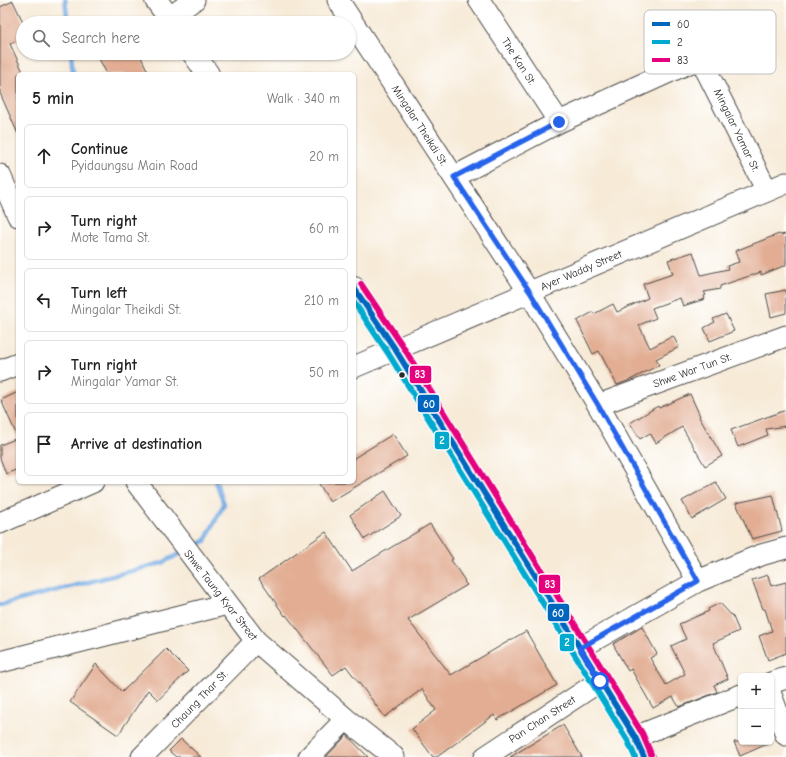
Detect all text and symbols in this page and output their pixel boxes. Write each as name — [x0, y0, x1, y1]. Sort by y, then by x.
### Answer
legend — [644, 10, 776, 74]
search box — [16, 16, 356, 60]
text: 60 — [677, 18, 690, 31]
icon: search — [30, 27, 52, 49]
text: Search here — [62, 29, 140, 47]
street label: The Kan St. — [499, 35, 539, 87]
text: 2 — [677, 36, 683, 49]
text: 83 — [677, 54, 688, 67]
street label: Mingalar Theikdi St. — [389, 83, 451, 168]
street label: Mingalar Yamar St. — [711, 87, 762, 174]
text: 5 min — [32, 89, 74, 108]
text: Walk · 340 m — [267, 91, 340, 106]
route end — [550, 113, 568, 131]
text: Continue — [71, 140, 128, 158]
icon: ahead — [33, 145, 55, 167]
text: 20 m — [309, 149, 339, 164]
text: Pyidaungsu Main Road — [71, 158, 198, 173]
text: Turn right — [71, 212, 137, 230]
icon: right — [33, 217, 55, 239]
text: 60 m — [309, 221, 339, 236]
text: Mote Tama St. — [71, 230, 150, 245]
street label: Ayer Waddy Street — [539, 247, 625, 293]
text: Turn left — [71, 284, 127, 302]
icon: left — [33, 289, 55, 311]
text: 210 m — [304, 293, 339, 308]
text: Mingalar Theikdi St. — [71, 302, 181, 317]
street label: Shwe War Tun St. — [651, 350, 733, 391]
text: Turn right — [71, 356, 137, 374]
icon: right — [33, 361, 55, 383]
text: 50 m — [309, 365, 339, 380]
line badge: 83 — [409, 365, 432, 384]
text: 83 — [414, 368, 426, 381]
unlabelled marker — [397, 370, 407, 380]
text: Mingalar Yamar St. — [71, 374, 178, 389]
line badge: 60 — [417, 394, 440, 413]
text: 60 — [423, 398, 435, 411]
line badge: 2 — [434, 431, 450, 450]
icon: arrive — [33, 433, 55, 455]
text: 2 — [439, 434, 445, 447]
text: Arrive at destination — [71, 435, 202, 453]
street label: Shwe Taung Kyar Street — [181, 547, 261, 644]
line badge: 83 — [538, 574, 561, 594]
text: 83 — [544, 578, 556, 591]
line badge: 60 — [547, 603, 570, 622]
text: 60 — [552, 607, 564, 620]
line badge: 2 — [559, 633, 575, 652]
text: 2 — [564, 636, 570, 649]
street label: Chaung Thar St. — [168, 667, 231, 731]
route start — [591, 672, 609, 690]
map controls — [738, 673, 774, 745]
button: + — [738, 673, 774, 709]
street label: Pan Chan Street — [507, 693, 579, 746]
button: − — [738, 709, 774, 745]

